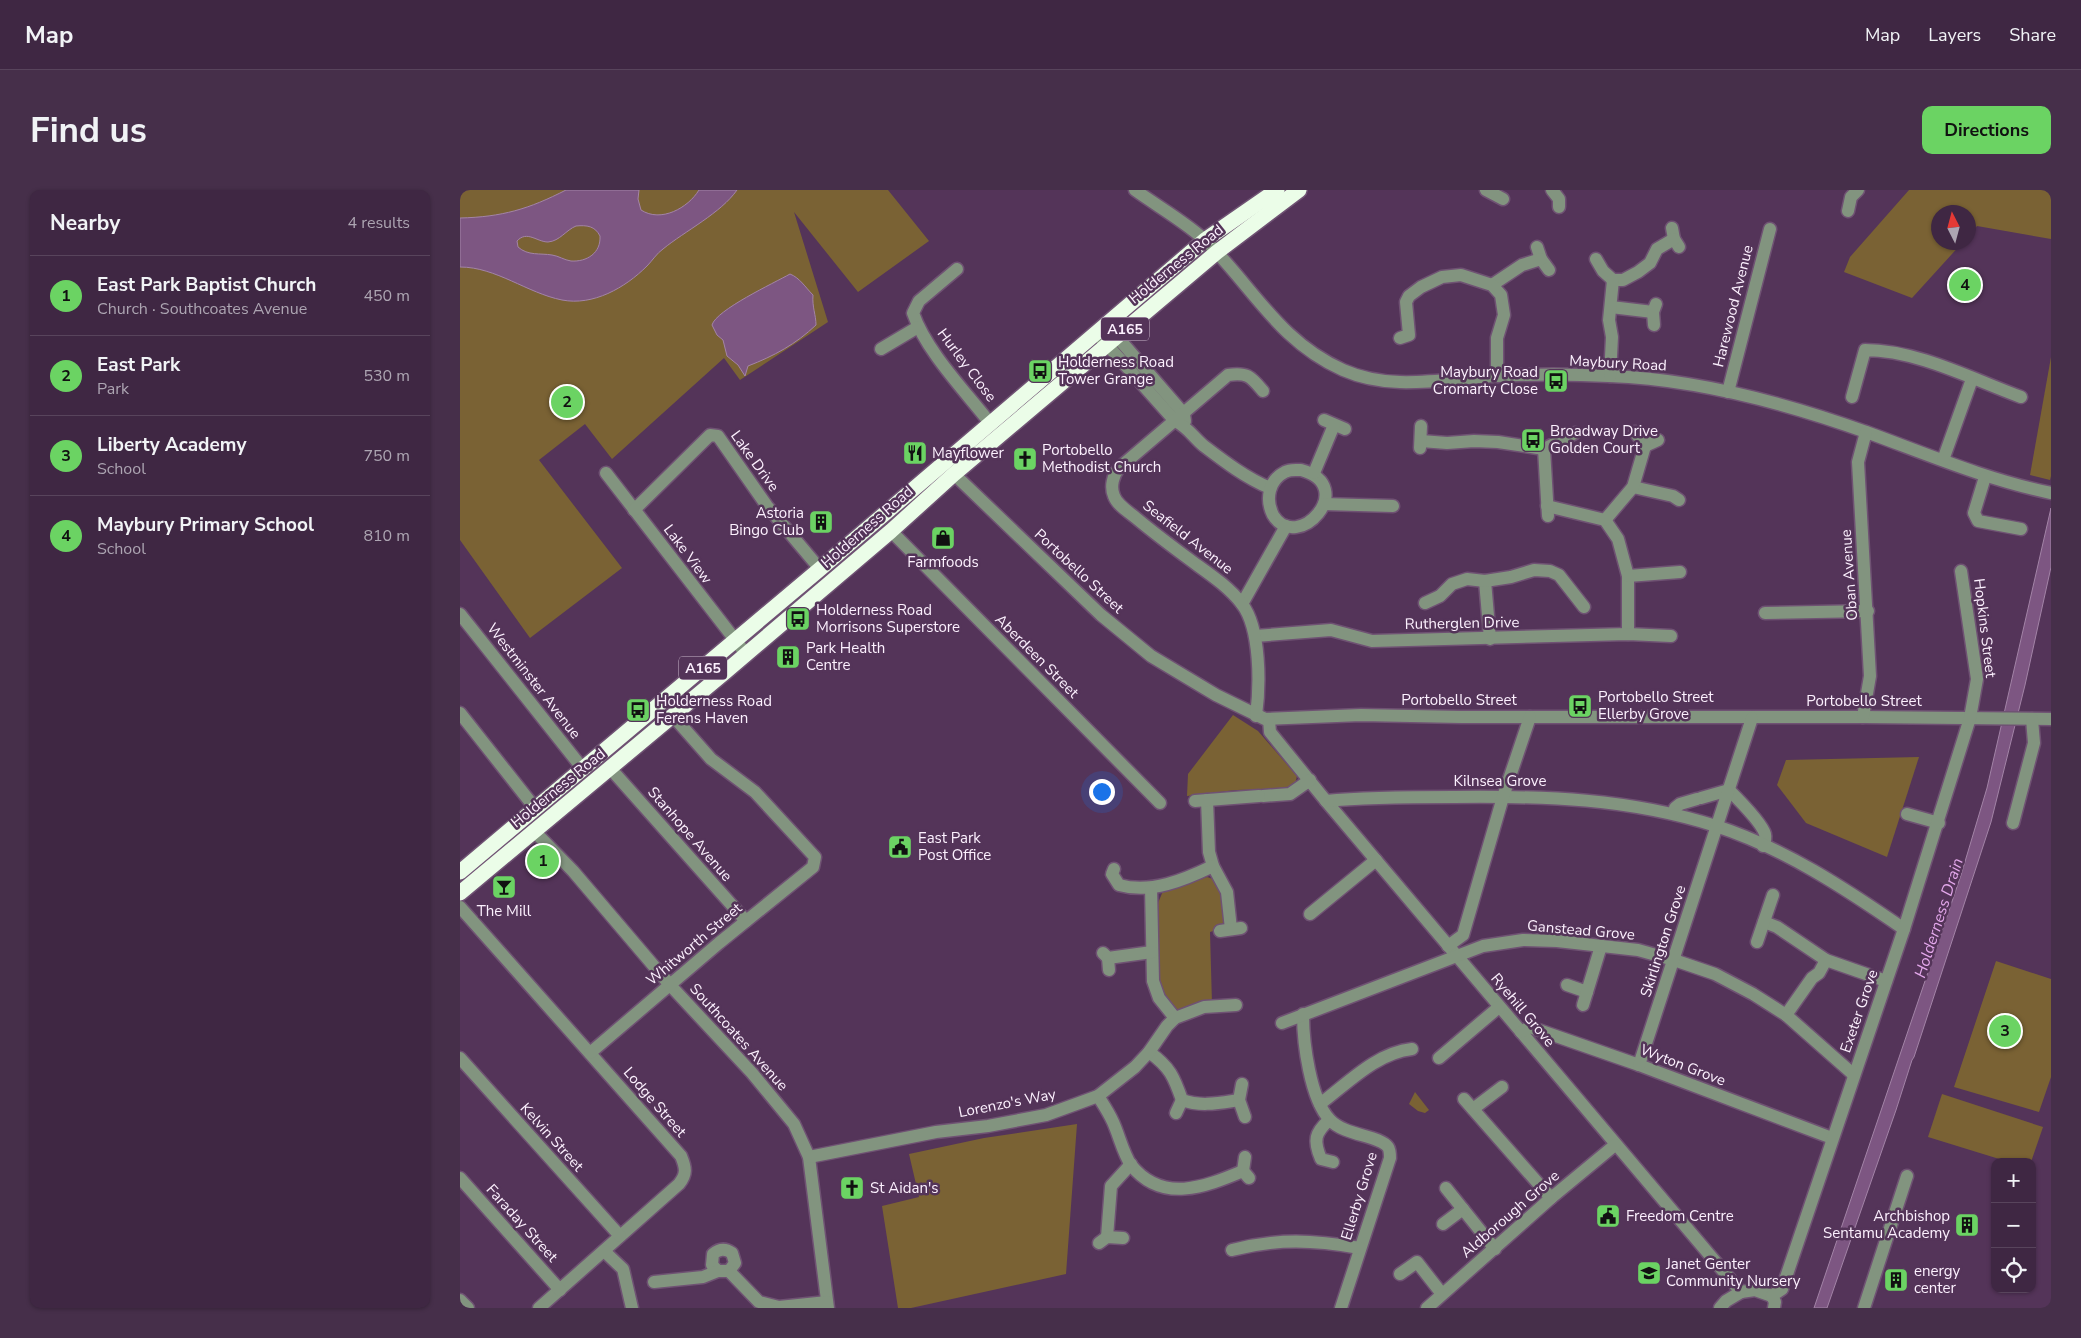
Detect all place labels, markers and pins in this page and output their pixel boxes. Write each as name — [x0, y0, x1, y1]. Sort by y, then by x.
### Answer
pin: 4 — [1949, 266, 1981, 304]
place label: Holderness Road Tower Grange — [1058, 352, 1174, 389]
bus stop icon: Holderness Road Tower Grange — [1027, 358, 1053, 384]
place label: Maybury Road Cromarty Close — [1433, 362, 1538, 399]
bus stop icon: Maybury Road Cromarty Close — [1543, 368, 1569, 394]
pin: 2 — [551, 383, 583, 421]
place label: Broadway Drive Golden Court — [1550, 421, 1658, 458]
bus stop icon: Broadway Drive Golden Court — [1520, 427, 1546, 453]
restaurant icon: Mayflower — [902, 440, 928, 466]
place label: Portobello Methodist Church — [1042, 440, 1161, 477]
place label: Mayflower — [932, 443, 1005, 463]
church icon: Portobello Methodist Church — [1012, 446, 1038, 472]
place label: Astoria Bingo Club — [729, 503, 804, 540]
building icon: Astoria Bingo Club — [808, 509, 834, 535]
shop icon: Farmfoods — [930, 525, 956, 551]
place label: Farmfoods — [907, 552, 979, 572]
place label: Holderness Road Morrisons Superstore — [816, 600, 960, 637]
bus stop icon: Holderness Road Morrisons Superstore — [785, 606, 811, 632]
place label: Park Health Centre — [806, 638, 885, 675]
building icon: Park Health Centre — [775, 644, 801, 670]
place label: Portobello Street Ellerby Grove — [1598, 687, 1714, 724]
place label: Holderness Road Ferens Haven — [656, 691, 772, 728]
bus stop icon: Portobello Street Ellerby Grove — [1567, 693, 1593, 719]
bus stop icon: Holderness Road Ferens Haven — [625, 697, 651, 723]
place label: East Park Post Office — [918, 828, 991, 865]
public building icon: East Park Post Office — [887, 834, 913, 860]
pin: 1 — [527, 842, 559, 880]
bar icon: The Mill — [491, 874, 517, 900]
place label: The Mill — [477, 901, 532, 921]
pin: 3 — [1989, 1012, 2021, 1050]
church icon: St Aidan's — [839, 1175, 865, 1201]
place label: St Aidan's — [870, 1178, 938, 1198]
public building icon: Freedom Centre — [1595, 1203, 1621, 1229]
place label: Freedom Centre — [1626, 1206, 1734, 1226]
place label: Archbishop Sentamu Academy — [1823, 1206, 1950, 1243]
building icon: Archbishop Sentamu Academy — [1954, 1212, 1980, 1238]
place label: Janet Genter Community Nursery — [1665, 1254, 1801, 1291]
school or university icon: Janet Genter Community Nursery — [1636, 1260, 1662, 1286]
place label: energy center — [1914, 1261, 1961, 1298]
building icon: energy center — [1883, 1267, 1909, 1293]

